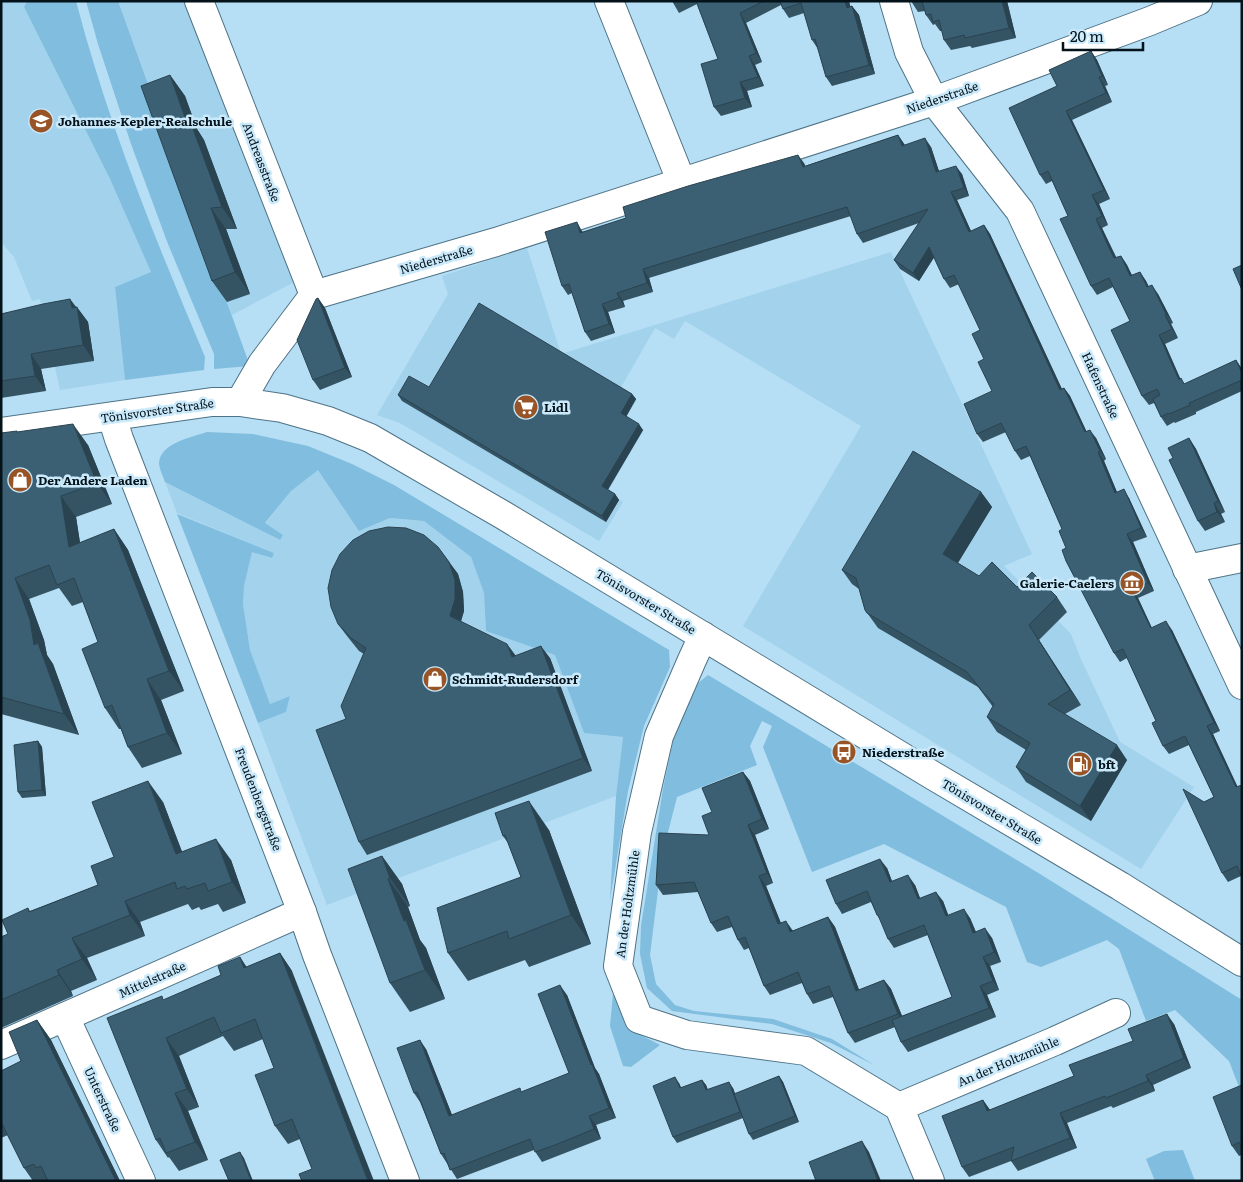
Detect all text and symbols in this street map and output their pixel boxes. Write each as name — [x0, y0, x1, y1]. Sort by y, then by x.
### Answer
scale bar — [1063, 20, 1143, 52]
text: 20 m — [1070, 24, 1104, 47]
street label: Niederstraße — [903, 76, 981, 118]
school or university icon: Johannes-Kepler-Realschule — [28, 108, 54, 134]
place label: Johannes-Kepler-Realschule — [58, 112, 232, 130]
street label: Andreasstraße — [239, 120, 285, 204]
street label: Niederstraße — [397, 240, 475, 278]
street label: Hafenstraße — [1078, 349, 1124, 421]
street label: Tönisvorster Straße — [99, 393, 215, 427]
supermarket icon: Lidl — [513, 394, 539, 420]
place label: Lidl — [544, 398, 569, 416]
shop icon: Der Andere Laden — [7, 467, 33, 493]
place label: Der Andere Laden — [38, 471, 148, 489]
street label: Tönisvorster Straße — [593, 564, 699, 638]
museum icon: Galerie-Caelers — [1119, 570, 1145, 596]
place label: Galerie-Caelers — [1020, 574, 1114, 592]
shop icon: Schmidt-Rudersdorf — [422, 666, 448, 692]
place label: Schmidt-Rudersdorf — [452, 670, 580, 688]
bus stop icon: Niederstraße — [831, 739, 857, 765]
place label: Niederstraße — [862, 743, 944, 761]
street label: Freudenbergstraße — [231, 745, 287, 853]
fuel station icon: bft — [1067, 751, 1093, 777]
place label: bft — [1098, 755, 1116, 773]
street label: Tönisvorster Straße — [939, 774, 1045, 848]
street label: An der Holtzmühle — [611, 849, 643, 959]
street label: Mittelstraße — [116, 956, 188, 1002]
street label: An der Holtzmühle — [954, 1031, 1062, 1091]
street label: Unterstraße — [80, 1063, 126, 1135]

